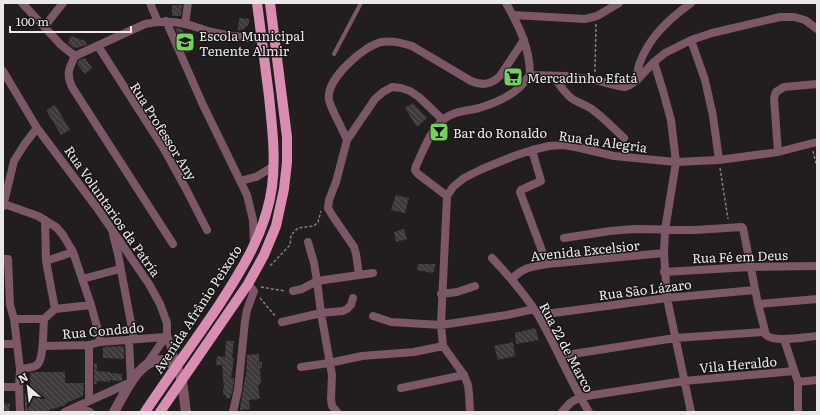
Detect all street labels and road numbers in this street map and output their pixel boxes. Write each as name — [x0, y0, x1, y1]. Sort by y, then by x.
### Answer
street label: Rua Professor Any — [126, 78, 202, 184]
street label: Rua da Alegria — [557, 125, 649, 157]
street label: Rua Voluntarios da Patría — [61, 142, 165, 280]
street label: Avenida Excelsior — [530, 235, 641, 265]
street label: Avenida Afrânio Peixoto — [148, 241, 246, 377]
street label: Rua Fé em Deus — [692, 245, 788, 267]
street label: Rua São Lázaro — [597, 274, 693, 304]
street label: Rua 22 de Marco — [535, 299, 599, 396]
street label: Rua Condado — [61, 317, 145, 343]
street label: Vila Heraldo — [698, 351, 778, 377]

